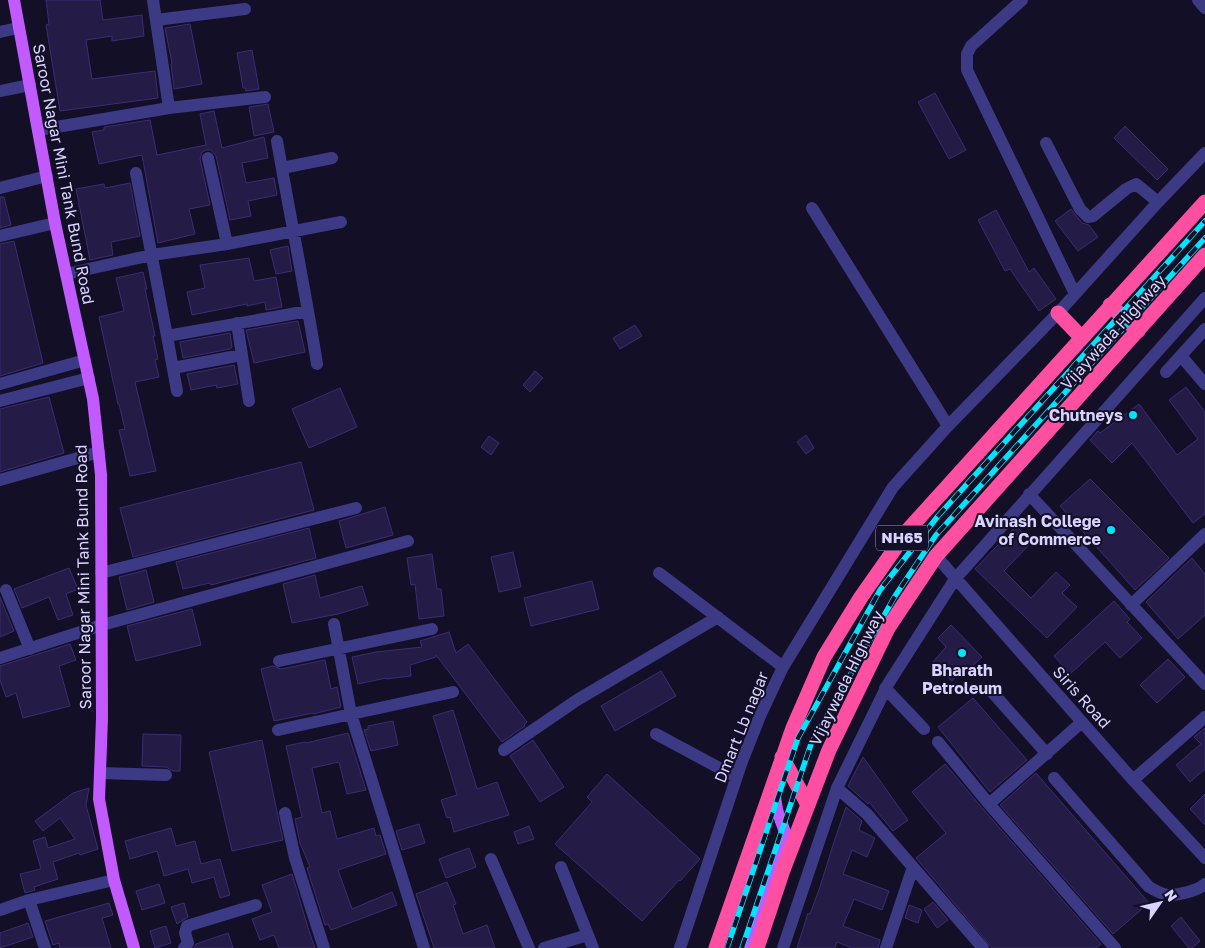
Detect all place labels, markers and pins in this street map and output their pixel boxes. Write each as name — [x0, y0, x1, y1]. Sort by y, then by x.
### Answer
place label: Chutneys — [1049, 405, 1123, 425]
marker: Chutneys — [1127, 409, 1139, 421]
place label: Avinash College of Commerce — [975, 511, 1101, 549]
marker: Avinash College of Commerce — [1105, 524, 1117, 536]
marker: Bharath Petroleum — [956, 647, 968, 659]
place label: Bharath Petroleum — [922, 660, 1002, 698]

